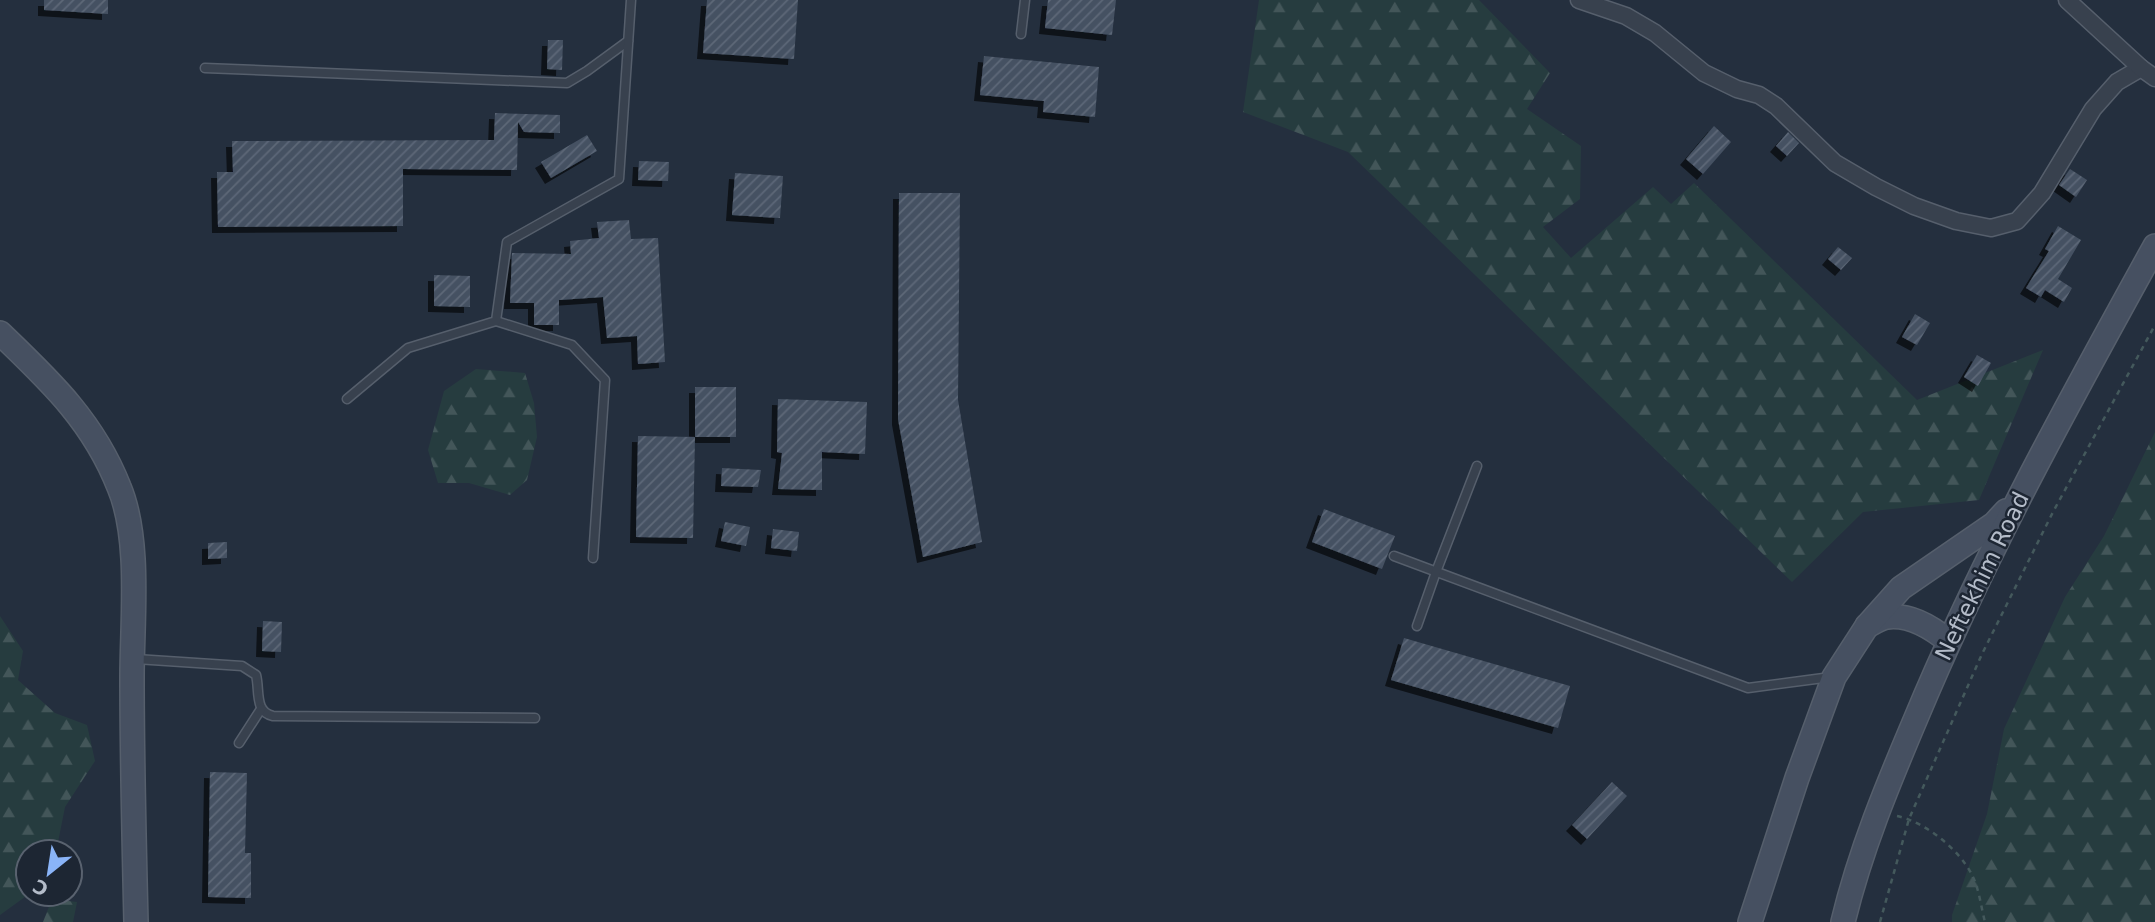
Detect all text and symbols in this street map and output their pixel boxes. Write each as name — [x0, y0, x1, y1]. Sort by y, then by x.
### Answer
street label: Neftekhim Road — [1930, 488, 2034, 664]
north arrow — [14, 838, 84, 908]
text: С — [29, 875, 52, 901]

